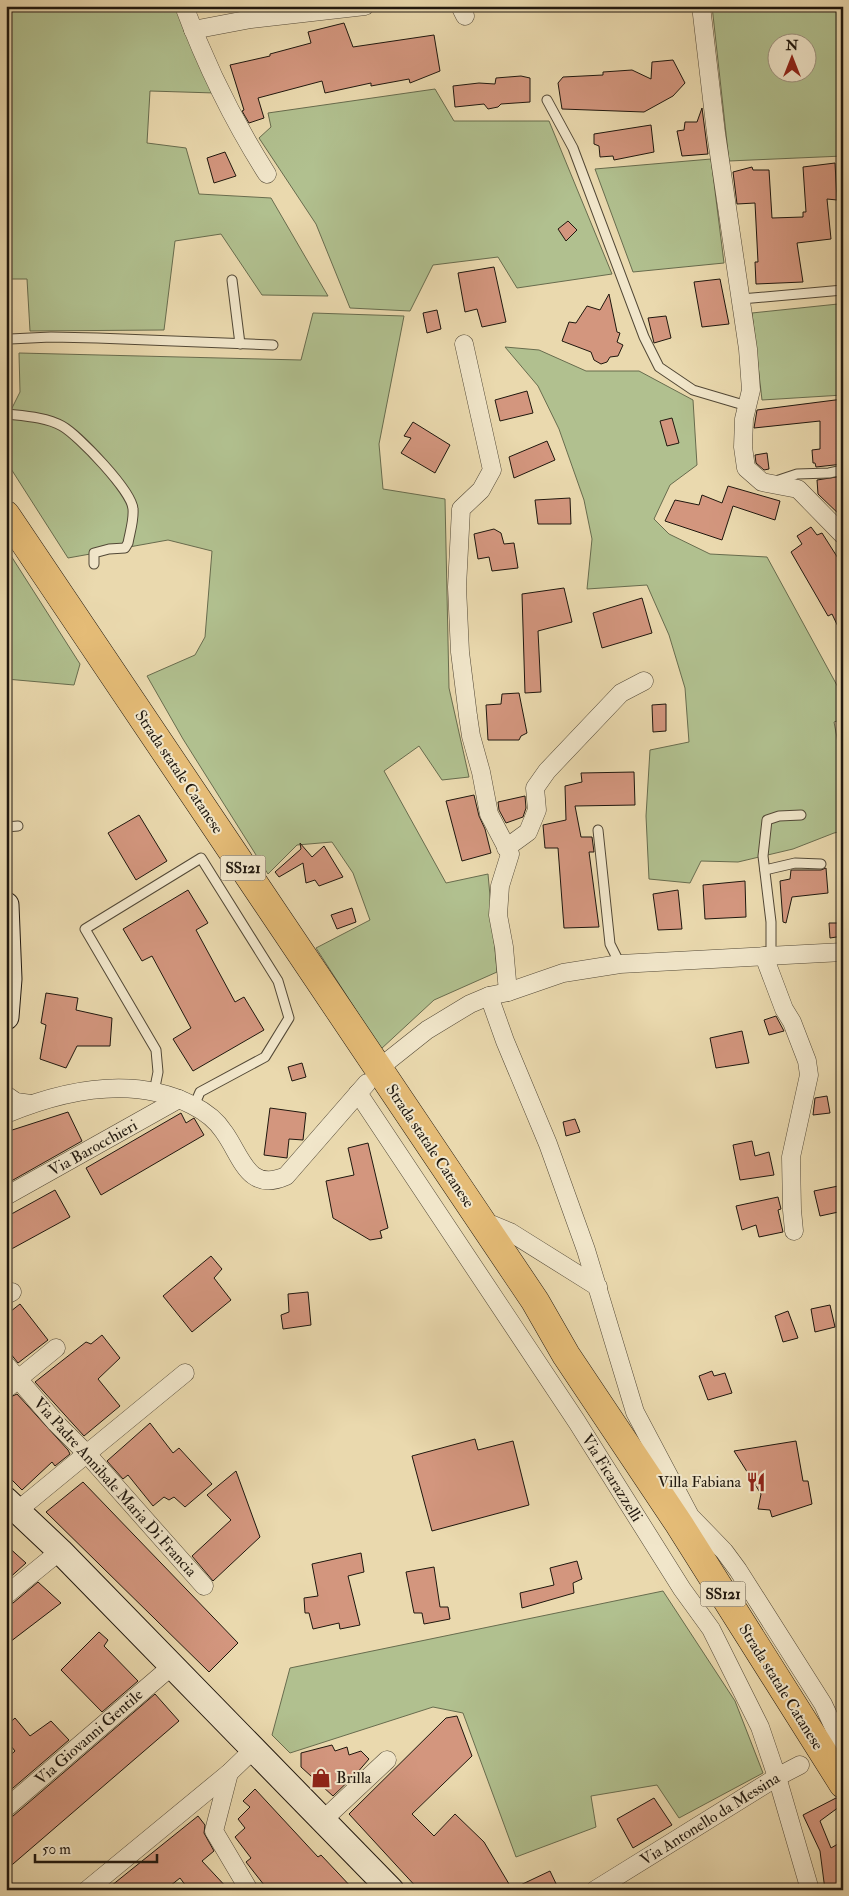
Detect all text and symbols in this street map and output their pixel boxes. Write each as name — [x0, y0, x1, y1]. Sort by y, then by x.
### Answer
north arrow — [766, 32, 816, 82]
text: N — [785, 37, 799, 54]
street label: Strada statale Catanese — [130, 706, 228, 838]
road number: SS121 — [220, 856, 266, 880]
street label: Strada statale Catanese — [381, 1080, 479, 1212]
street label: Via Barocchieri — [45, 1115, 141, 1181]
street label: Via Padre Annibale Maria Di Francia — [29, 1393, 201, 1581]
street label: Via Ficarazzelli — [577, 1430, 647, 1526]
restaurant icon: Villa Fabiana — [745, 1471, 767, 1493]
place label: Villa Fabiana — [658, 1472, 741, 1492]
road number: SS121 — [700, 1582, 746, 1606]
street label: Strada statale Catanese — [734, 1620, 828, 1754]
street label: Via Giovanni Gentile — [31, 1684, 147, 1789]
shop icon: Brilla — [310, 1767, 332, 1789]
place label: Brilla — [336, 1768, 372, 1788]
street label: Via Antonello da Messina — [637, 1768, 784, 1870]
scale bar — [35, 1831, 158, 1863]
text: 50 m — [42, 1840, 71, 1859]

